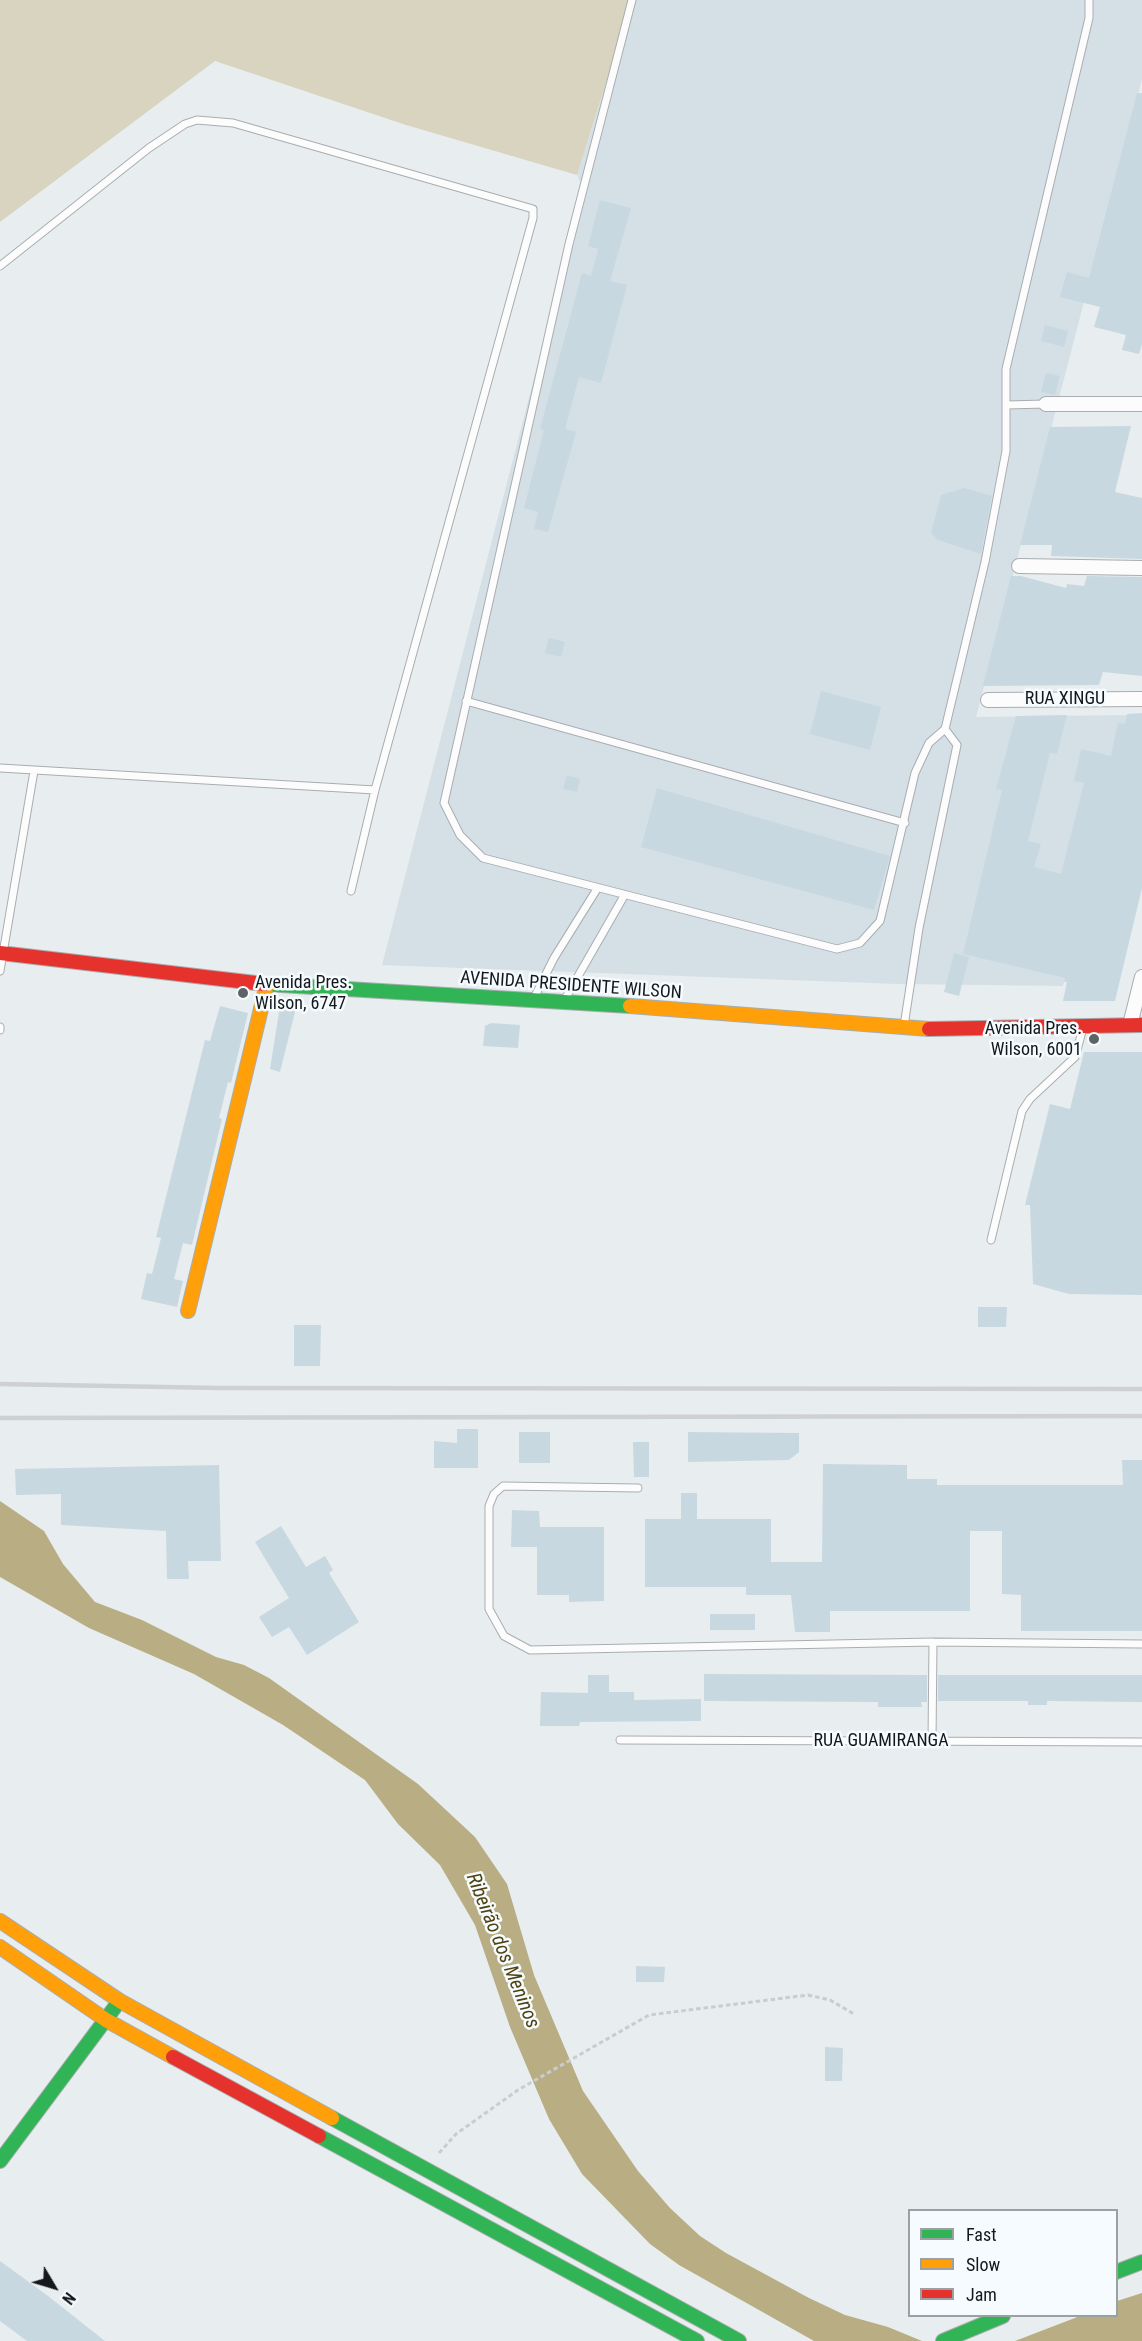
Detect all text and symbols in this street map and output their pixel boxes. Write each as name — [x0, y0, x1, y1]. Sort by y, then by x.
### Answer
street label: RUA XINGU — [1025, 688, 1105, 710]
street label: AVENIDA PRESIDENTE WILSON — [460, 967, 682, 1005]
place label: Avenida Pres. Wilson, 6747 — [255, 972, 352, 1014]
marker: Avenida Pres. Wilson, 6747 — [236, 986, 250, 1000]
place label: Avenida Pres. Wilson, 6001 — [985, 1018, 1082, 1060]
marker: Avenida Pres. Wilson, 6001 — [1087, 1032, 1101, 1046]
street label: RUA GUAMIRANGA — [813, 1730, 949, 1752]
water label: Ribeirão dos Meninos — [460, 1870, 544, 2032]
legend — [908, 2209, 1118, 2317]
text: Fast — [966, 2224, 997, 2245]
text: Slow — [966, 2254, 1000, 2275]
north arrow — [24, 2257, 84, 2317]
text: Jam — [966, 2284, 997, 2305]
text: N — [58, 2289, 79, 2308]

